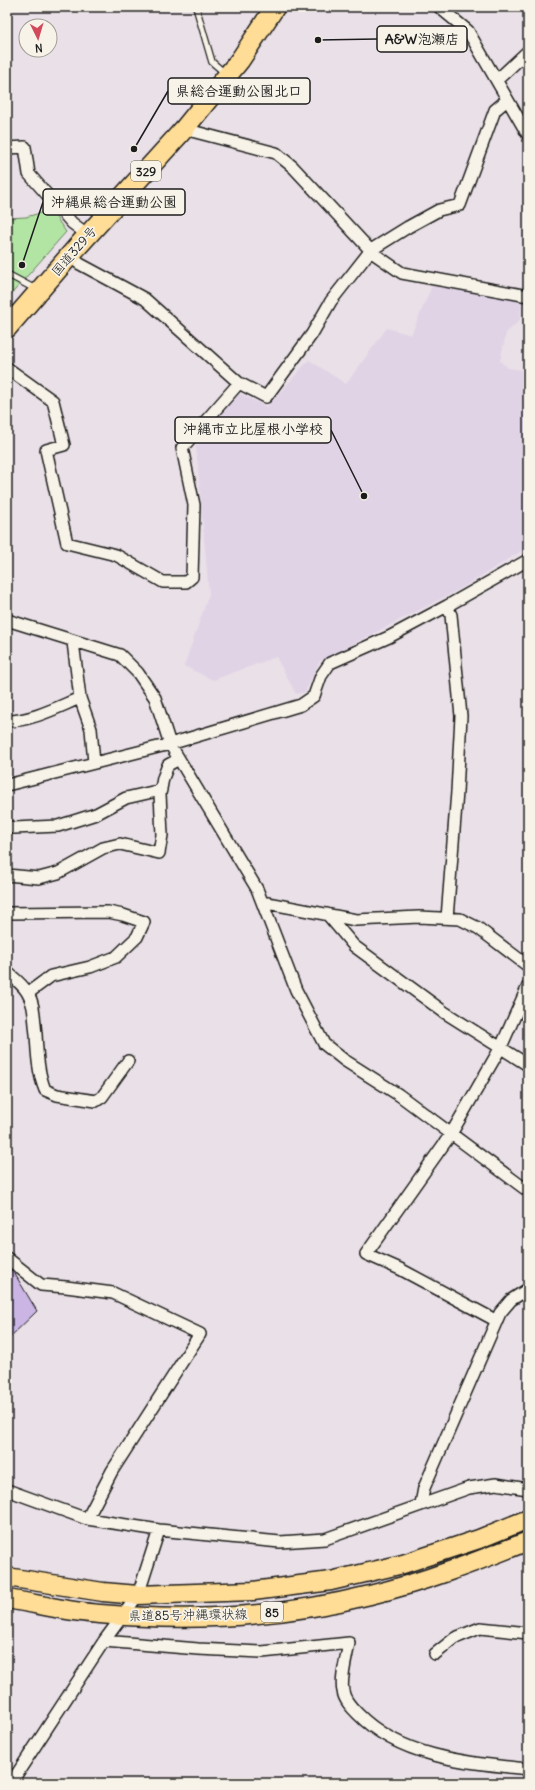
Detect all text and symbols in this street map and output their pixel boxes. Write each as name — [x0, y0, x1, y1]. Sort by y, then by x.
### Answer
north arrow — [18, 18, 58, 58]
callout: A&W泡瀬店 — [377, 26, 467, 52]
text: A&W泡瀬店 — [385, 30, 459, 48]
text: N — [34, 41, 43, 55]
callout: 県総合運動公園北口 — [168, 78, 310, 104]
text: 県総合運動公園北口 — [176, 82, 302, 100]
road number: 329 — [131, 161, 161, 181]
callout: 沖縄県総合運動公園 — [43, 189, 185, 215]
text: 沖縄県総合運動公園 — [51, 193, 177, 211]
street label: 国道329号 — [48, 222, 100, 280]
callout: 沖縄市立比屋根小学校 — [175, 417, 331, 443]
text: 沖縄市立比屋根小学校 — [183, 420, 323, 438]
road number: 85 — [261, 1602, 283, 1622]
street label: 県道85号沖縄環状線 — [128, 1605, 249, 1625]

